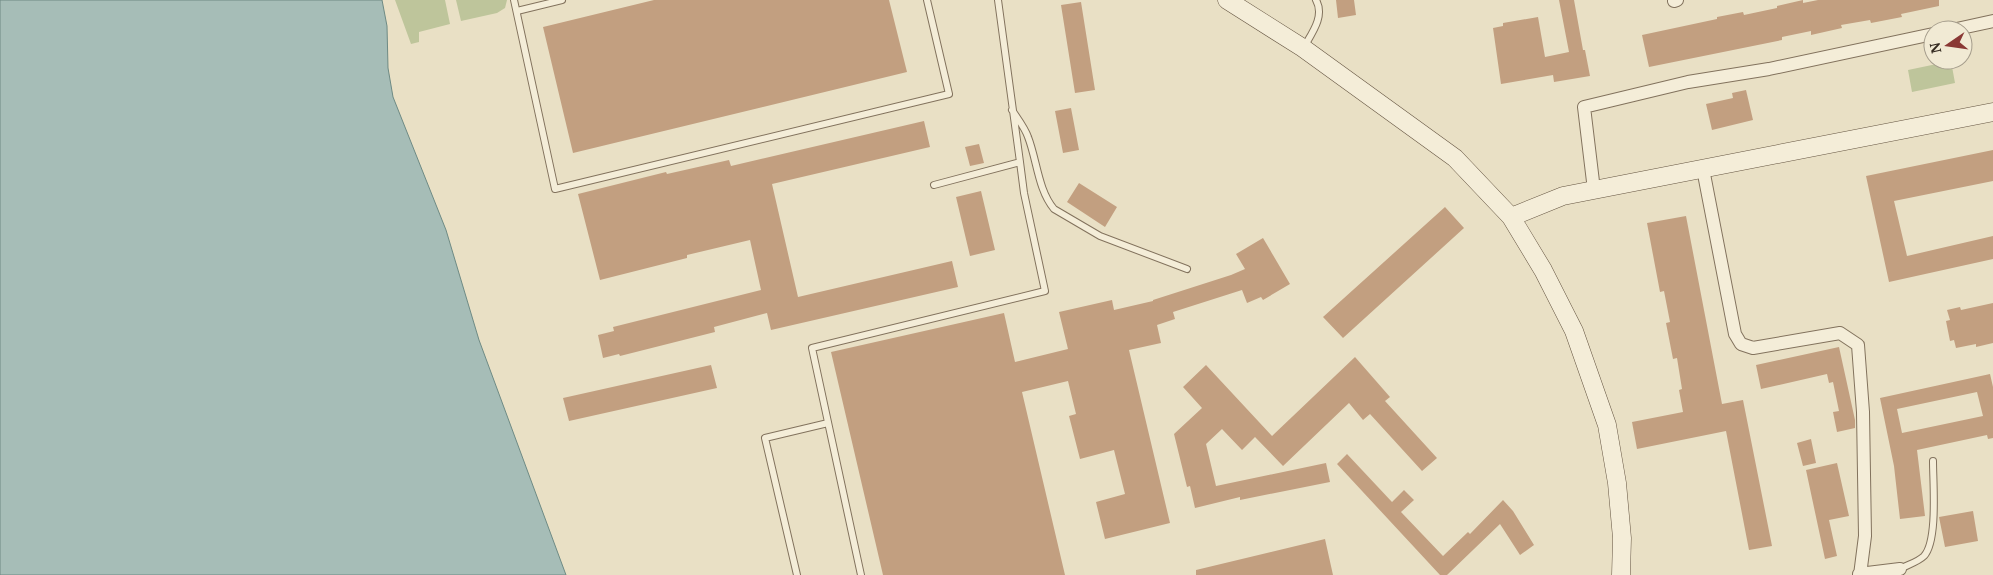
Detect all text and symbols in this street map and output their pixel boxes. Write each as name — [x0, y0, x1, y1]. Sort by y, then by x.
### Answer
north arrow — [1923, 20, 1973, 70]
text: N — [1924, 40, 1945, 55]

